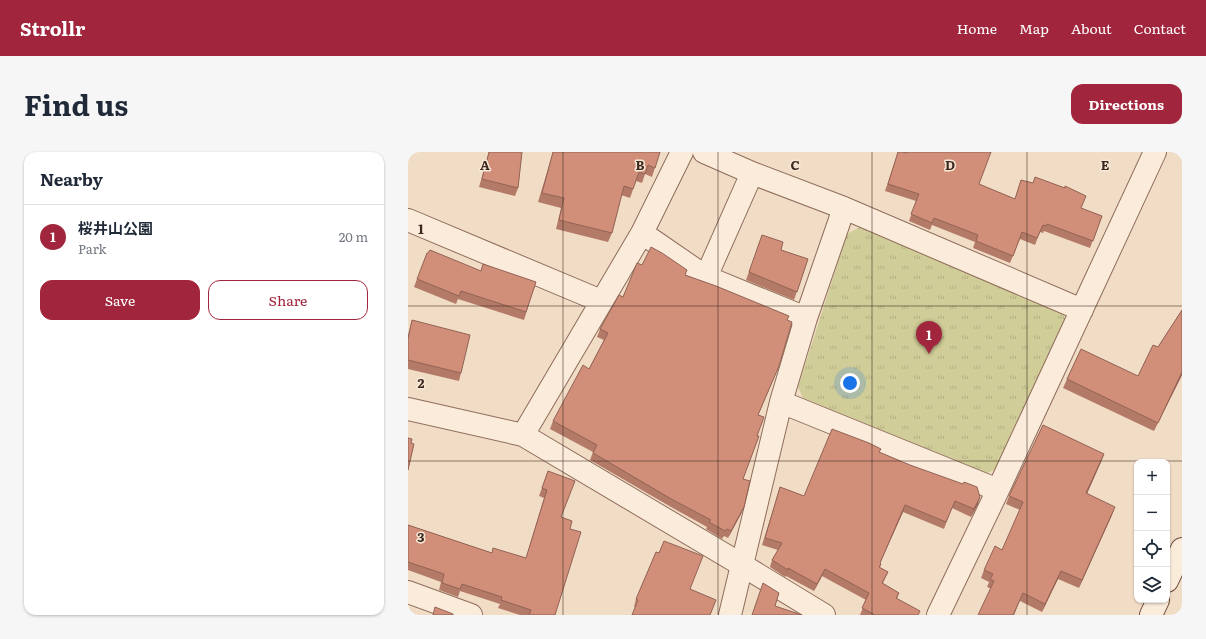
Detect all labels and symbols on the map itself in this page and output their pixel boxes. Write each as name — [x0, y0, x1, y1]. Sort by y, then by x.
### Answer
text: A — [480, 155, 490, 174]
text: B — [636, 155, 645, 174]
text: C — [790, 155, 800, 174]
text: D — [945, 155, 955, 174]
text: E — [1101, 155, 1110, 174]
text: 1 — [418, 219, 424, 238]
pin: 1 — [916, 321, 942, 354]
text: 2 — [418, 373, 425, 392]
your location — [840, 373, 860, 393]
text: 3 — [417, 527, 425, 546]

